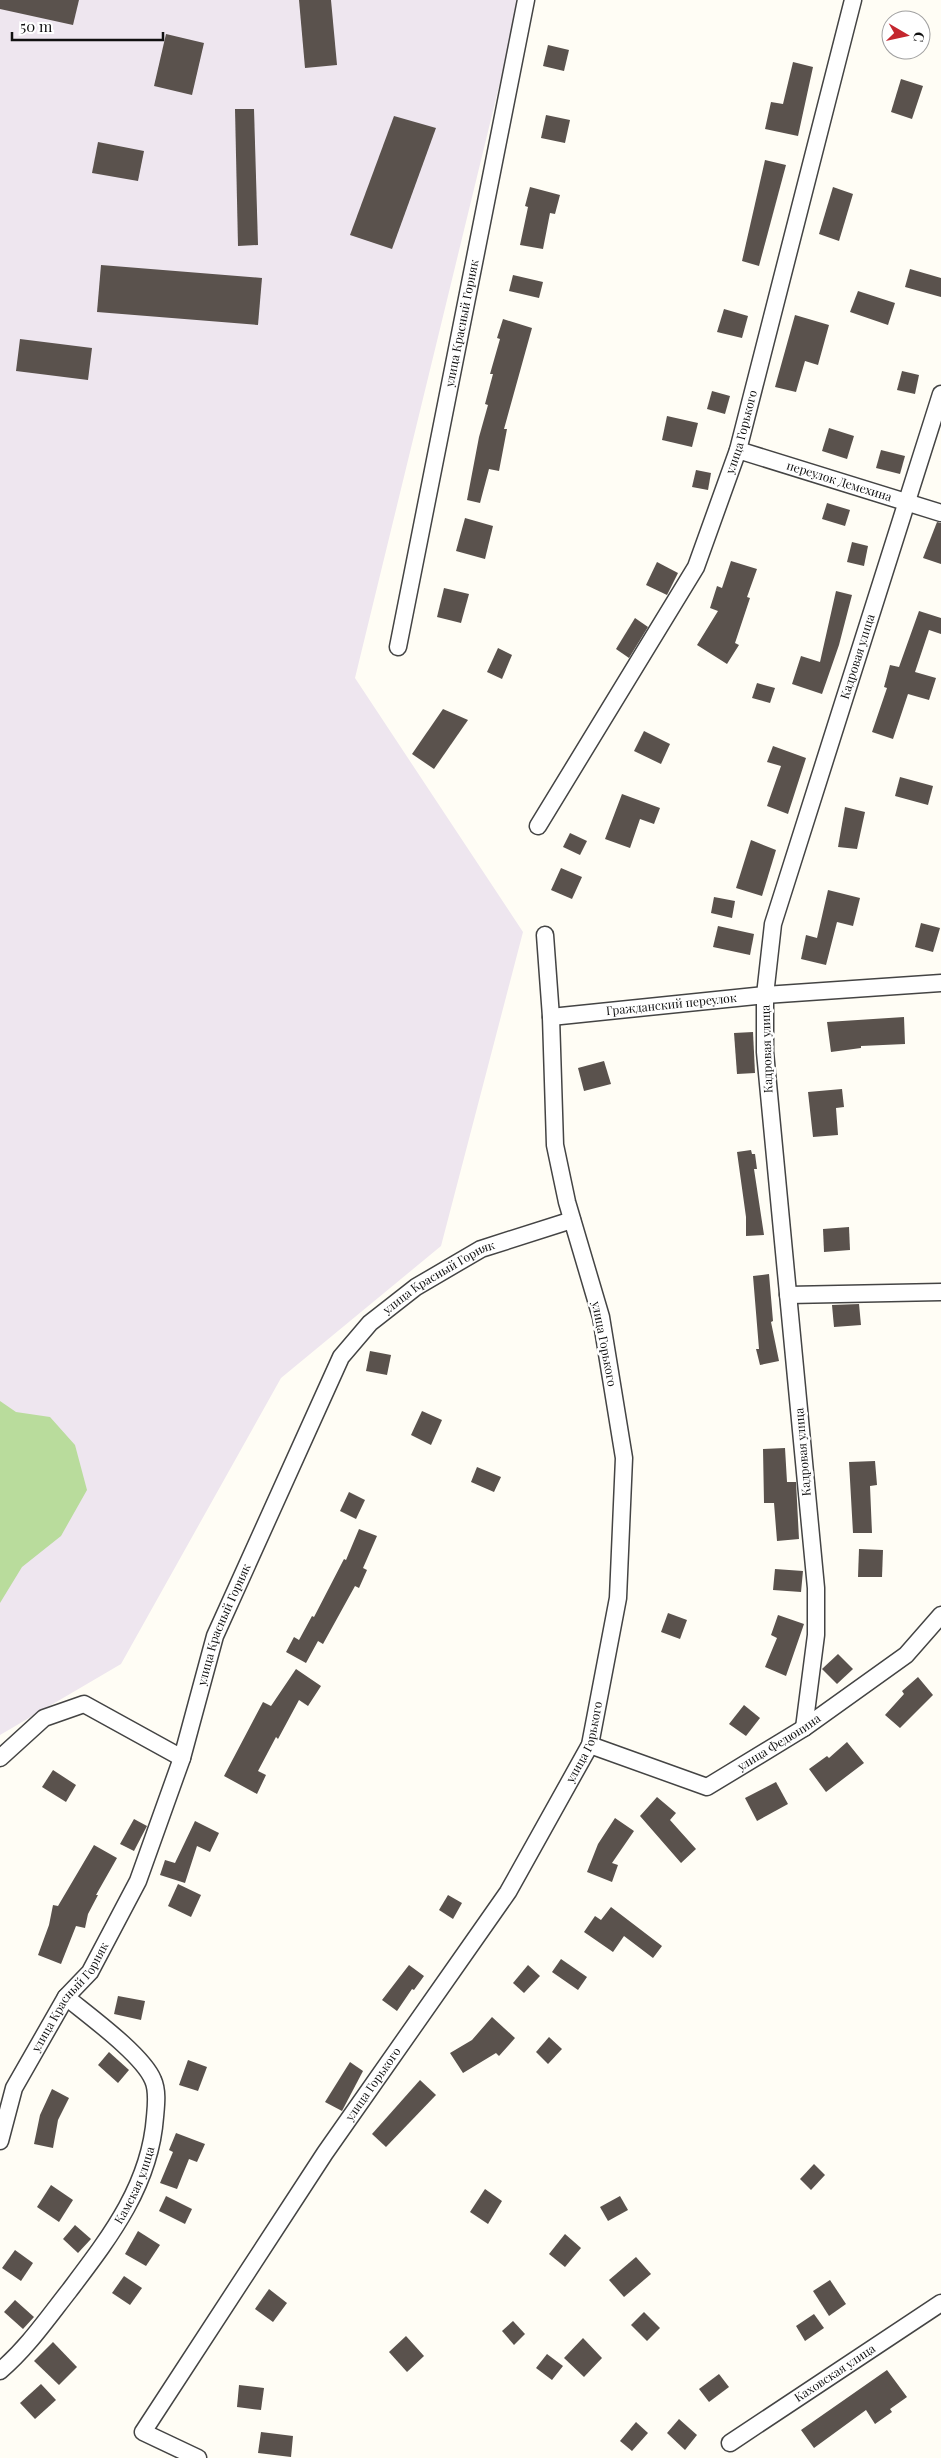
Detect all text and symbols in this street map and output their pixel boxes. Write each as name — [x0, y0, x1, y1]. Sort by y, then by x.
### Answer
scale bar — [12, 10, 164, 42]
north arrow — [881, 10, 931, 60]
text: 50 m — [20, 16, 53, 36]
text: С — [909, 31, 929, 44]
street label: улица Красный Горняк — [440, 258, 481, 389]
street label: улица Горького — [721, 388, 760, 477]
street label: переулок Демехина — [785, 457, 894, 504]
street label: Кадровая улица — [836, 612, 878, 701]
street label: Гражданский переулок — [605, 989, 737, 1018]
street label: Кадровая улица — [756, 1005, 776, 1093]
street label: улица Красный Горняк — [378, 1236, 497, 1318]
street label: улица Горького — [589, 1299, 621, 1388]
street label: Кадровая улица — [790, 1407, 814, 1497]
street label: улица Красный Горняк — [193, 1561, 254, 1688]
street label: улица Горького — [561, 1699, 605, 1786]
street label: улица Федюнина — [733, 1710, 823, 1774]
street label: улица Красный Горняк — [27, 1939, 111, 2055]
street label: улица Горького — [340, 2043, 404, 2124]
street label: Камская улица — [110, 2145, 157, 2227]
street label: Каховская улица — [791, 2340, 878, 2405]

